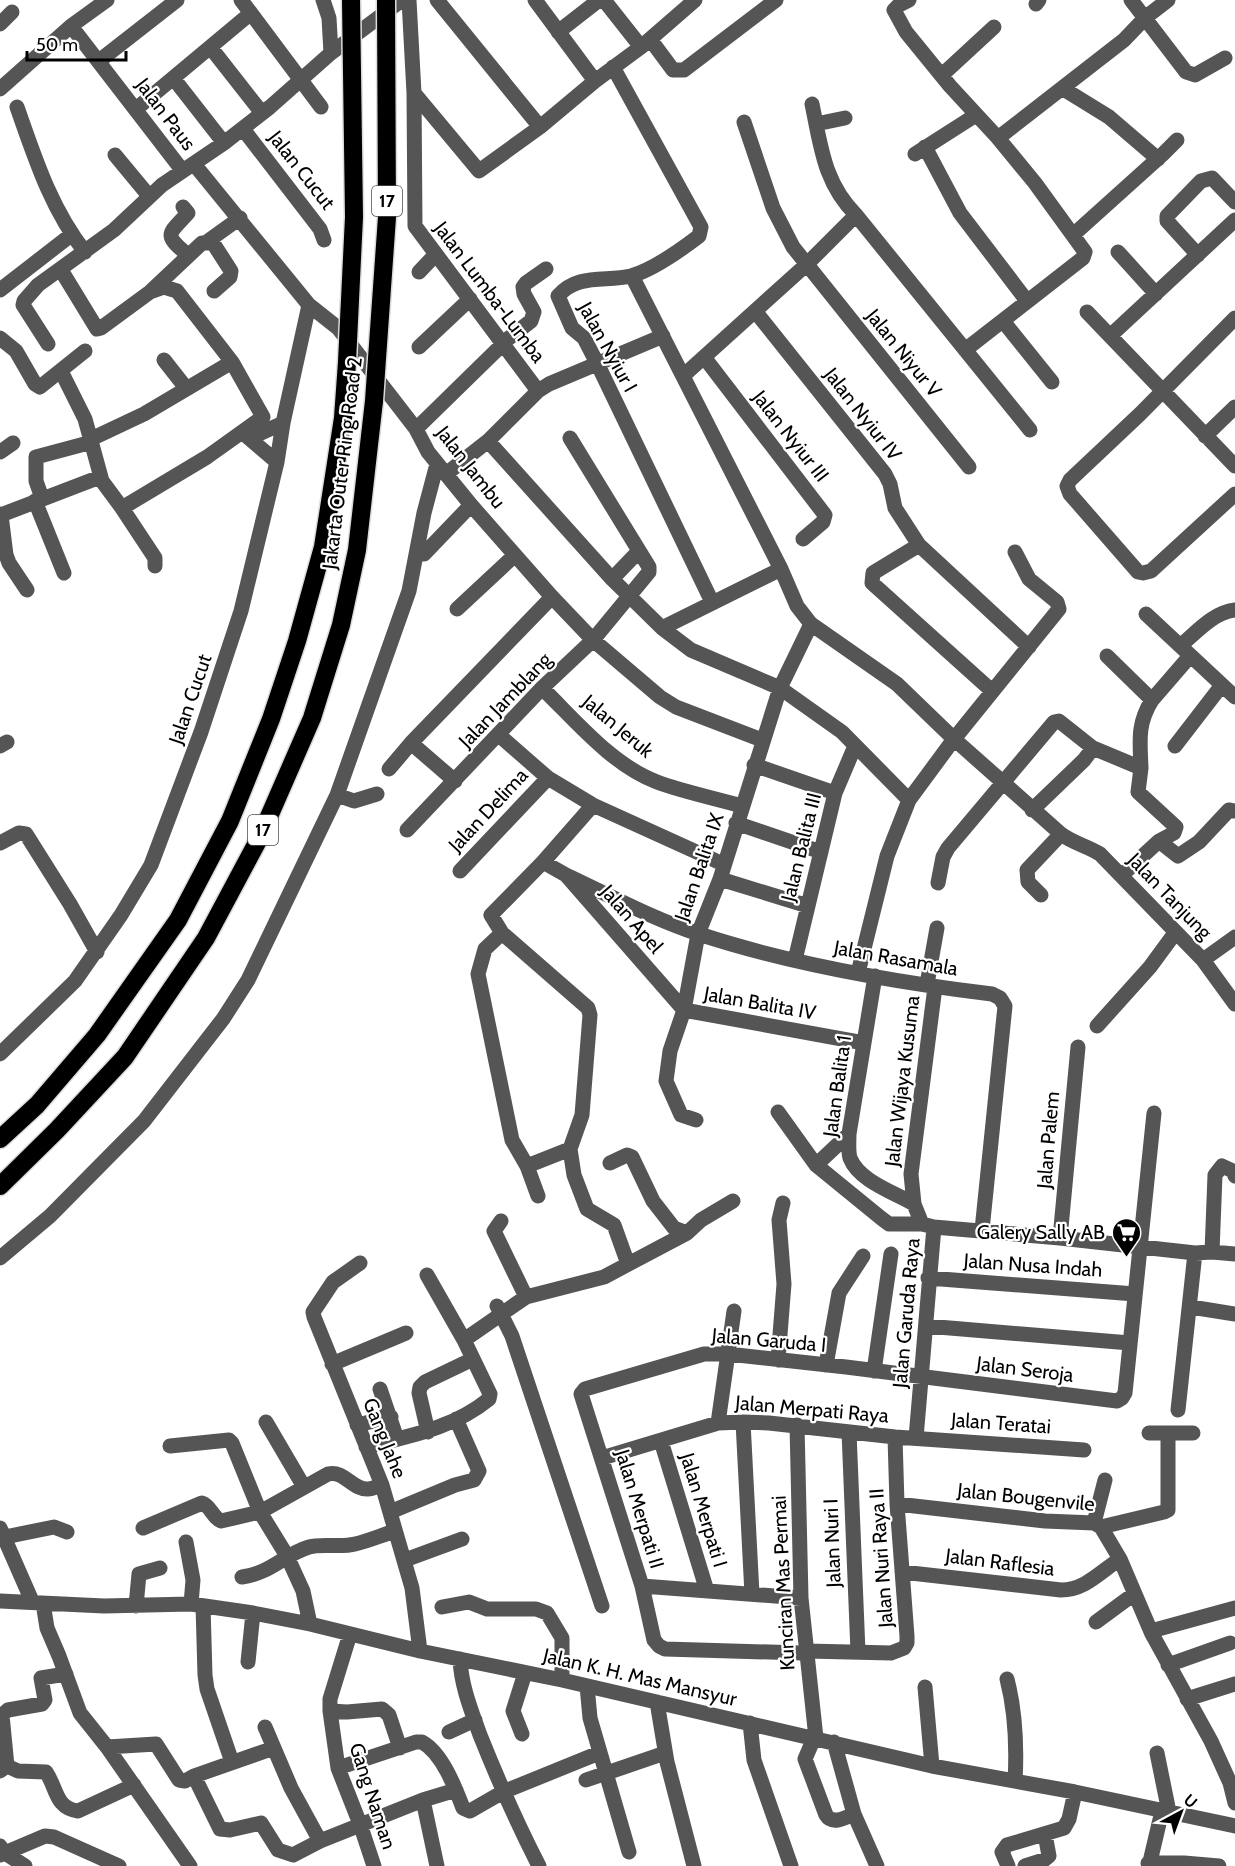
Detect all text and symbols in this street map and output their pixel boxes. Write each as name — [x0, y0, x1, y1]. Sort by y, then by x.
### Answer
scale bar — [27, 24, 126, 62]
text: 50 m — [36, 34, 78, 56]
street label: Jalan Paus — [131, 72, 201, 155]
street label: Jalan Cucut — [263, 125, 340, 214]
road number: 17 — [372, 186, 402, 216]
street label: Jalan Lumba-Lumba — [429, 216, 551, 367]
street label: Jalan Nyiur I — [573, 297, 643, 396]
street label: Jalan Niyur V — [861, 303, 947, 402]
street label: Jakarta Outer Ring Road 2 — [317, 355, 367, 572]
street label: Jalan Nyiur IV — [819, 362, 907, 466]
street label: Jalan Nyiur III — [747, 385, 834, 486]
street label: Jalan Jambu — [431, 420, 511, 513]
street label: Jalan Jamblang — [453, 647, 557, 753]
street label: Jalan Cucut — [163, 651, 217, 748]
street label: Jalan Jeruk — [577, 689, 658, 763]
street label: Jalan Delima — [443, 763, 533, 857]
street label: Jalan Balita III — [776, 790, 826, 905]
street label: Jalan Balita IX — [669, 810, 729, 925]
road number: 17 — [248, 815, 278, 845]
street label: Jalan Tanjung — [1122, 847, 1218, 945]
street label: Jalan Apel — [595, 879, 668, 958]
street label: Jalan Rasamala — [831, 935, 960, 981]
street label: Jalan Balita IV — [701, 981, 819, 1025]
street label: Jalan Wijaya Kusuma — [879, 994, 924, 1169]
street label: Jalan Balita 1 — [818, 1034, 856, 1139]
street label: Jalan Palem — [1032, 1090, 1064, 1191]
supermarket icon: Galery Sally AB — [1110, 1216, 1142, 1258]
place label: Galery Sally AB — [977, 1220, 1105, 1244]
street label: Jalan Garuda Raya — [887, 1237, 925, 1390]
street label: Jalan Nusa Indah — [962, 1248, 1103, 1282]
street label: Jalan Garuda I — [710, 1323, 827, 1357]
street label: Jalan Seroja — [974, 1351, 1075, 1387]
street label: Jalan Merpati Raya — [733, 1390, 890, 1428]
street label: Gang Jahe — [358, 1394, 412, 1482]
street label: Jalan Teratai — [949, 1407, 1052, 1438]
street label: Jalan Merpati II — [610, 1446, 669, 1571]
street label: Jalan Merpati I — [675, 1449, 733, 1570]
street label: Jalan Bougenvile — [955, 1478, 1096, 1516]
street label: Jalan Nuri Raya II — [864, 1488, 898, 1629]
street label: Kunciran Mas Permai — [766, 1495, 800, 1671]
street label: Jalan Nuri I — [818, 1498, 846, 1589]
street label: Jalan Raflesia — [943, 1543, 1056, 1581]
street label: Jalan K. H. Mas Mansyur — [540, 1643, 740, 1711]
street label: Gang Naman — [345, 1740, 401, 1852]
north arrow — [1151, 1782, 1211, 1842]
text: U — [1180, 1790, 1201, 1812]

